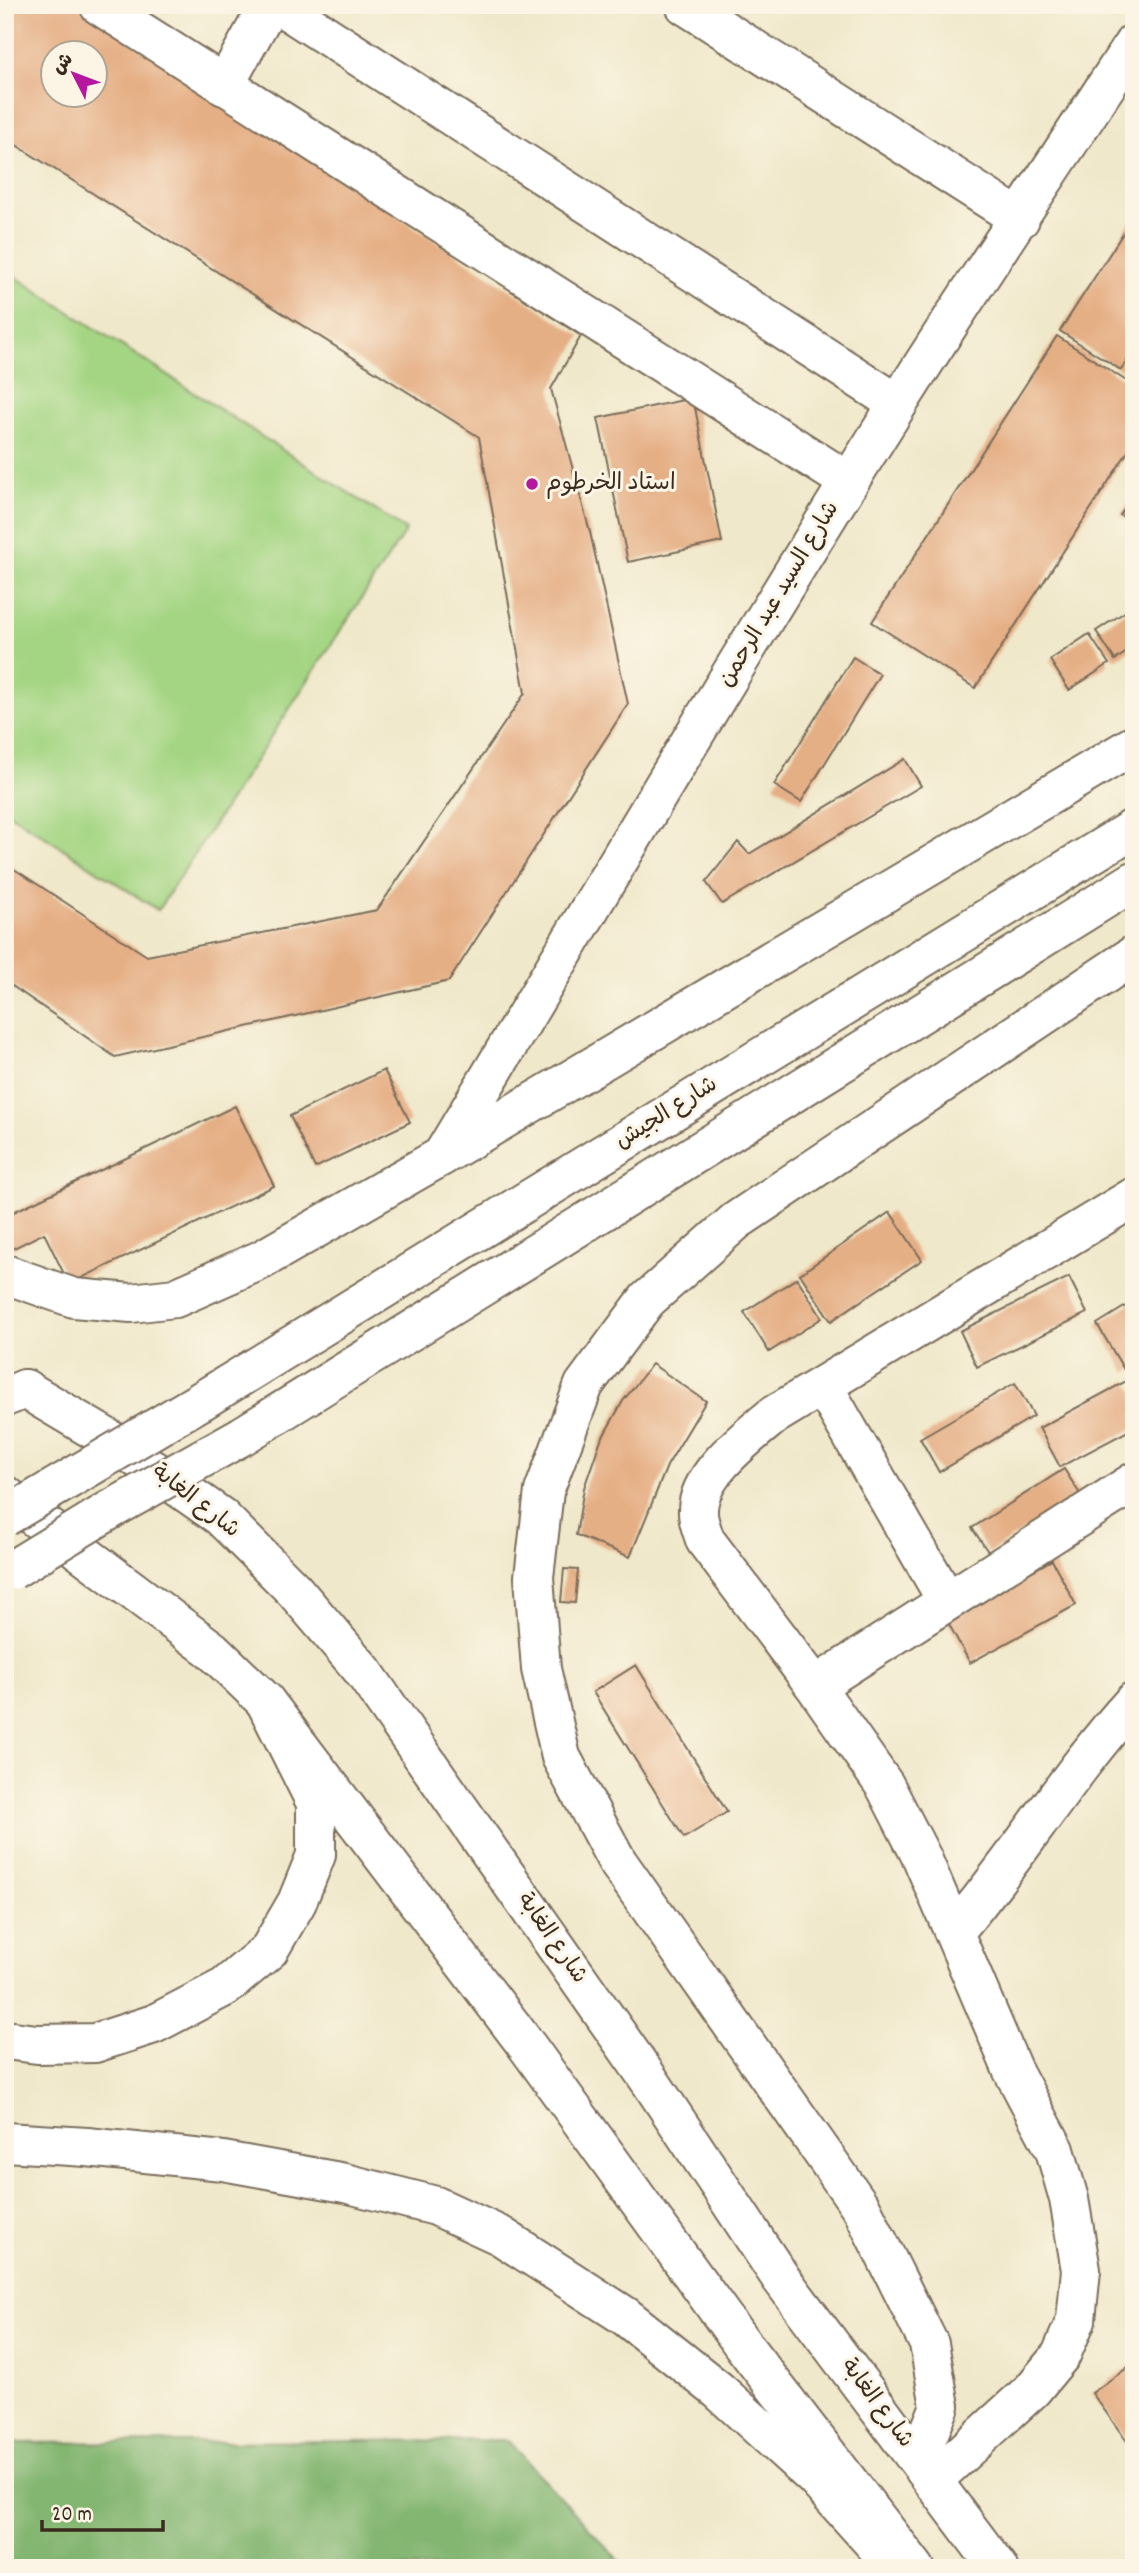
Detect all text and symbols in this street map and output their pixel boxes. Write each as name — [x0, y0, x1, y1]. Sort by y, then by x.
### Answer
north arrow — [38, 38, 108, 108]
text: ش — [47, 48, 81, 82]
place label: استاد الخرطوم — [546, 468, 676, 501]
marker: استاد الخرطوم — [524, 476, 540, 492]
street label: شارع السيد عبد الرحمن — [711, 496, 849, 694]
street label: شارع الجيش — [609, 1069, 725, 1159]
street label: شارع الغابة — [144, 1457, 246, 1547]
street label: شارع الغابة — [508, 1887, 594, 1991]
street label: شارع الغابة — [831, 2352, 921, 2456]
scale bar — [42, 2489, 163, 2533]
text: 20 m — [52, 2501, 92, 2531]

